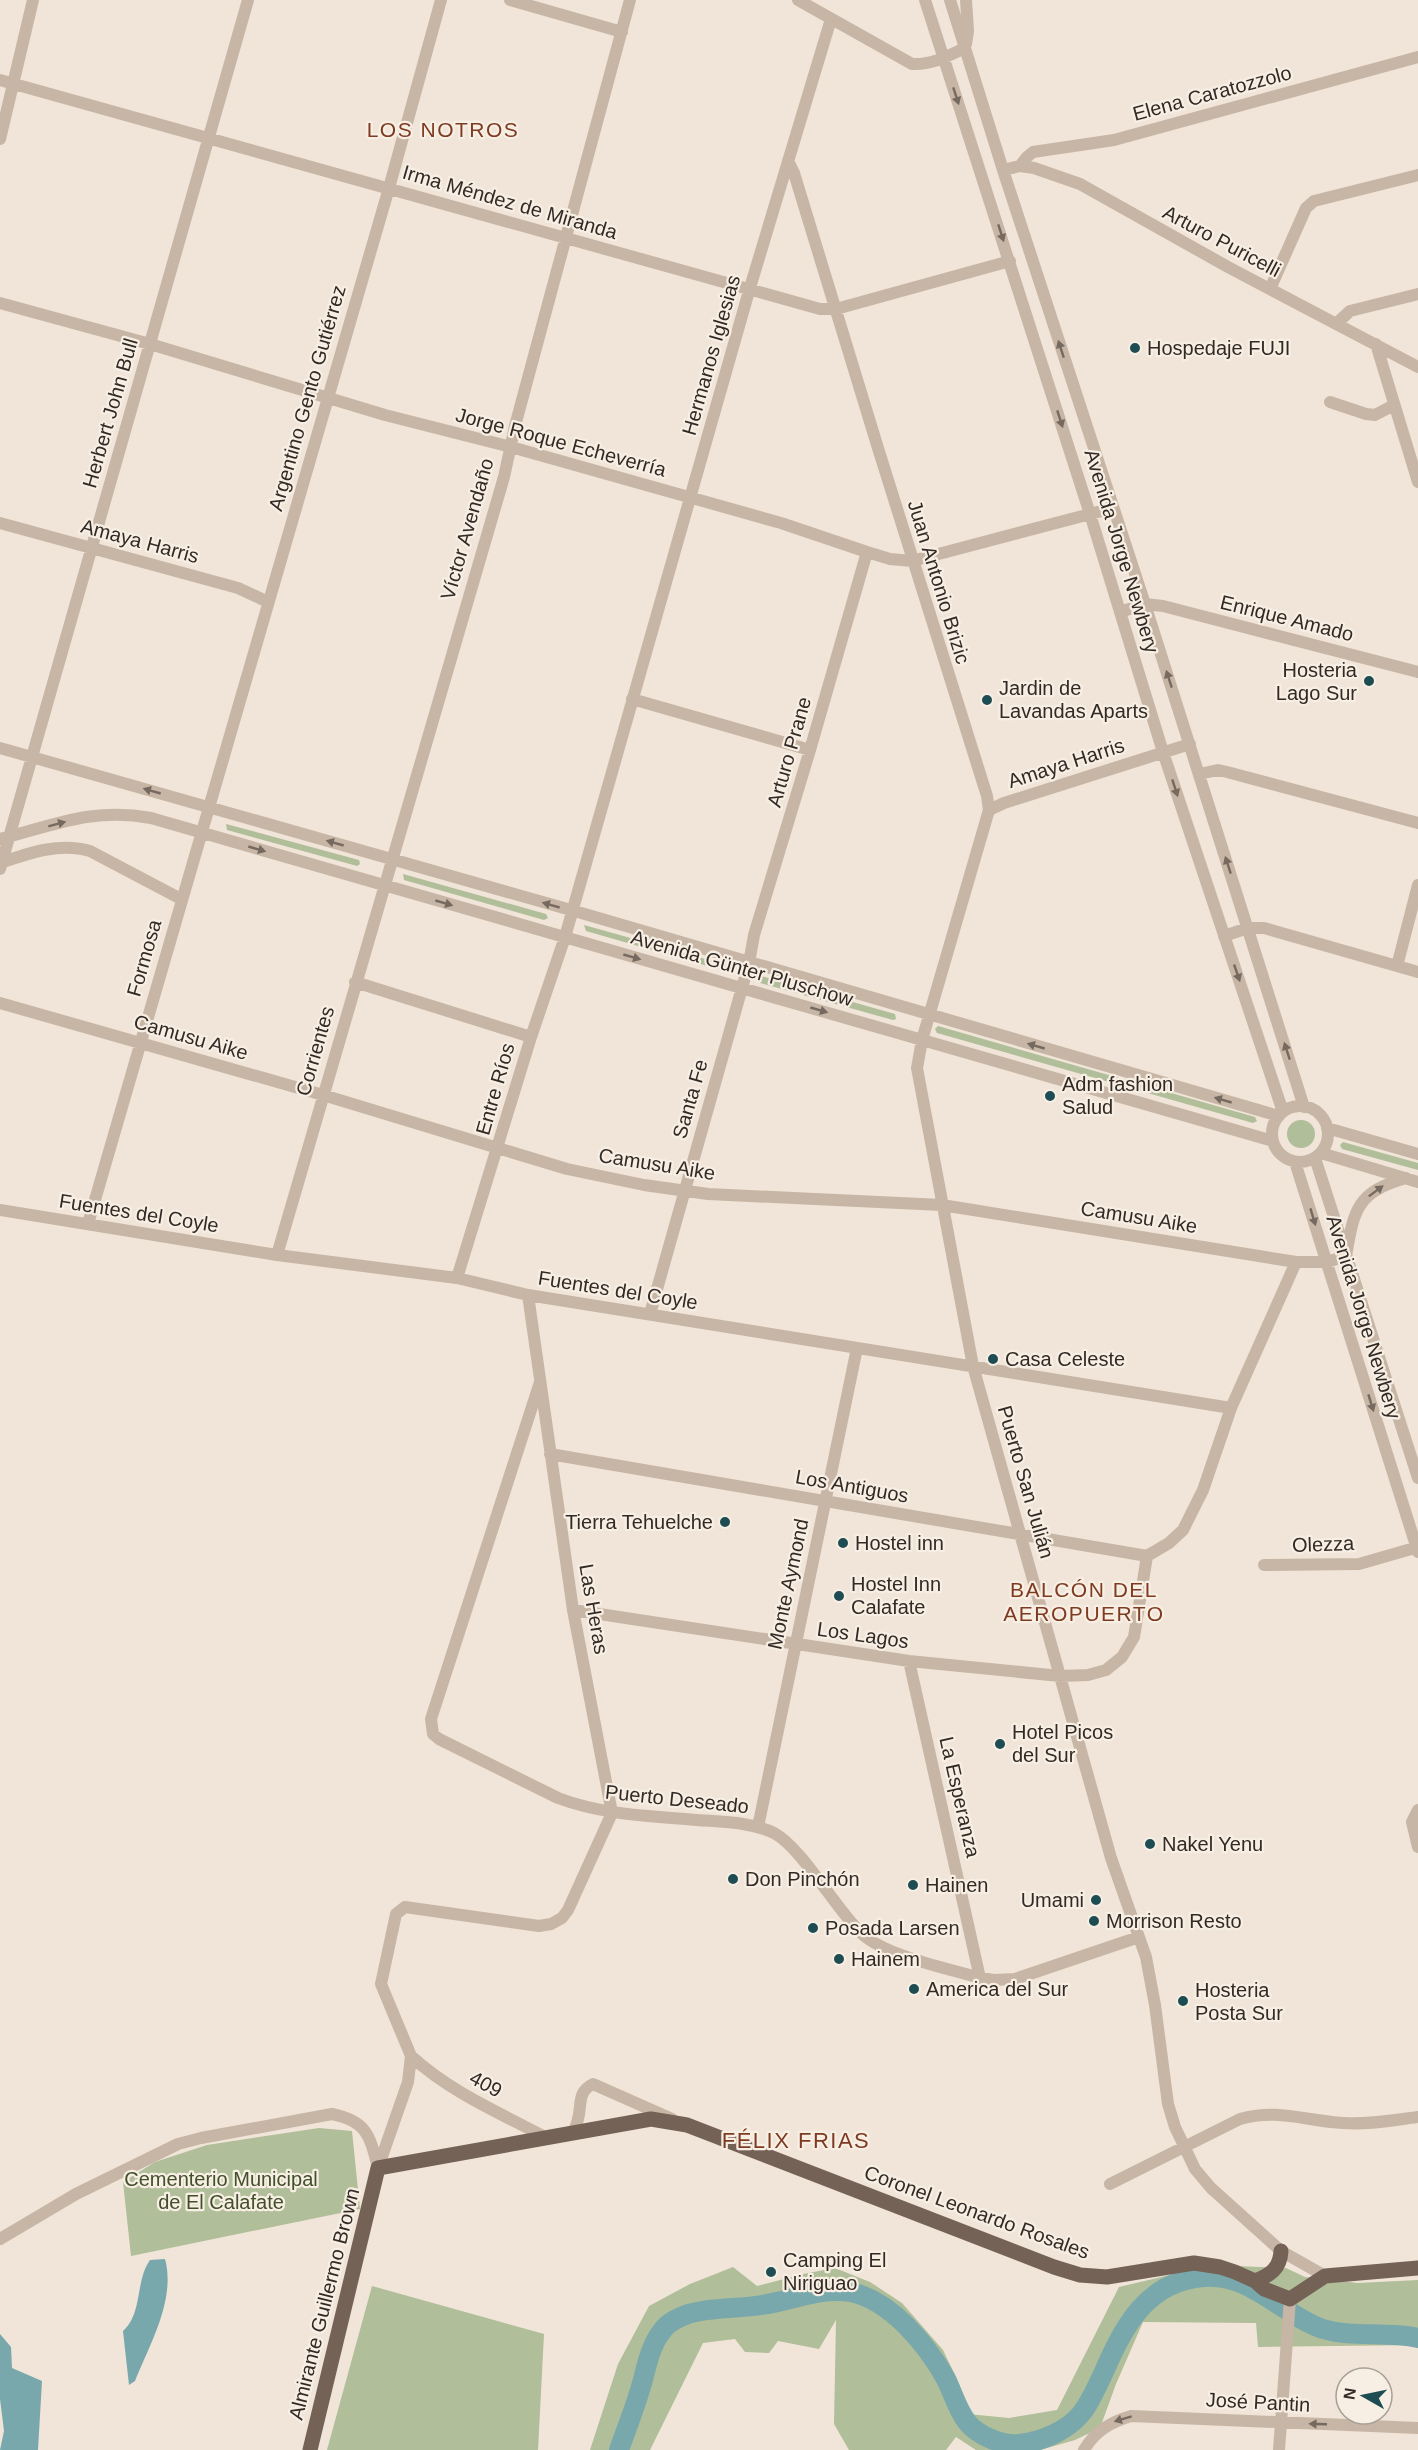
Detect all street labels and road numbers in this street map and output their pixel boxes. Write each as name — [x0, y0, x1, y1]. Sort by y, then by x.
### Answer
street label: Elena Caratozzolo — [1130, 61, 1294, 125]
street label: Irma Méndez de Miranda — [400, 161, 621, 243]
street label: Arturo Puricelli — [1159, 201, 1285, 281]
street label: Hermanos Iglesias — [678, 272, 744, 438]
street label: Argentino Gento Gutiérrez — [264, 283, 350, 513]
street label: Herbert John Bull — [78, 336, 142, 490]
street label: Jorge Roque Echeverría — [453, 403, 669, 481]
street label: Avenida Jorge Newbery — [1080, 446, 1164, 656]
street label: Víctor Avendaño — [436, 456, 498, 602]
street label: Juan Antonio Brizic — [904, 497, 974, 667]
street label: Amaya Harris — [79, 515, 201, 567]
street label: Enrique Amado — [1218, 591, 1356, 645]
street label: Arturo Prane — [763, 694, 815, 810]
street label: Amaya Harris — [1005, 734, 1127, 792]
street label: Formosa — [123, 916, 166, 999]
street label: Avenida Günter Pluschow — [629, 926, 856, 1010]
street label: Corrientes — [292, 1004, 338, 1098]
street label: Camusu Aike — [131, 1010, 251, 1064]
street label: Entre Ríos — [471, 1041, 519, 1137]
street label: Santa Fe — [668, 1057, 712, 1141]
street label: Camusu Aike — [597, 1144, 717, 1184]
street label: Fuentes del Coyle — [58, 1190, 220, 1236]
street label: Camusu Aike — [1079, 1197, 1199, 1237]
street label: Avenida Jorge Newbery — [1322, 1212, 1406, 1422]
street label: Fuentes del Coyle — [537, 1267, 699, 1313]
street label: Puerto San Julián — [994, 1403, 1058, 1561]
street label: Los Antiguos — [794, 1465, 910, 1507]
street label: Monte Aymond — [763, 1517, 813, 1651]
street label: Olezza — [1292, 1532, 1355, 1556]
street label: Las Heras — [575, 1562, 613, 1656]
street label: Los Lagos — [816, 1618, 910, 1652]
street label: La Esperanza — [935, 1734, 985, 1860]
street label: Puerto Deseado — [604, 1781, 750, 1817]
street label: 409 — [466, 2066, 506, 2102]
street label: Coronel Leonardo Rosales — [861, 2161, 1093, 2263]
street label: Almirante Guillermo Brown — [285, 2186, 363, 2422]
street label: José Pantin — [1205, 2388, 1311, 2416]

